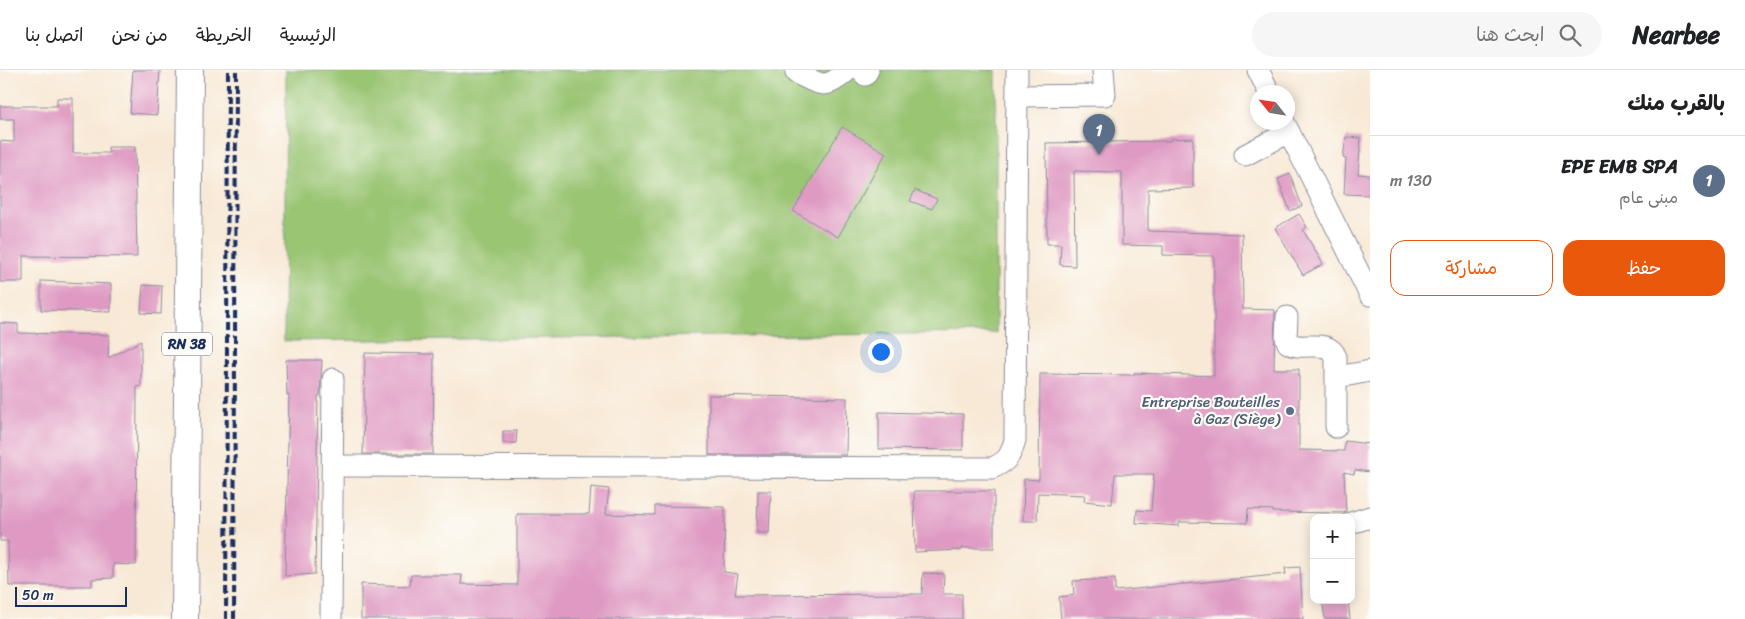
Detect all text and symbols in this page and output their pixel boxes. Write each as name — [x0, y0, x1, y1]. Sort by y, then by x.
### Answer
search box — [1252, 12, 1602, 57]
text: Nearbee — [1632, 14, 1720, 56]
text: ابحث هنا — [1476, 18, 1544, 51]
text: اتصل بنا — [25, 19, 84, 51]
text: من نحن — [112, 19, 168, 51]
text: الخريطة — [196, 19, 252, 51]
text: الرئيسية — [280, 19, 336, 51]
icon: search — [1556, 21, 1584, 49]
text: بالقرب منك — [1627, 84, 1725, 122]
north arrow — [1250, 85, 1295, 130]
pin: 1 — [1083, 114, 1115, 155]
text: EPE EMB SPA — [1561, 150, 1678, 183]
text: 130 m — [1390, 166, 1432, 195]
text: 1 — [1706, 166, 1712, 195]
text: مبنى عام — [1619, 183, 1678, 212]
button: مشاركة — [1390, 240, 1553, 296]
button: حفظ — [1563, 240, 1725, 296]
road number: RN 38 — [162, 332, 212, 356]
your location — [868, 339, 894, 365]
place label: Entreprise Bouteilles à Gaz (Siège) — [1141, 389, 1281, 432]
marker: Entreprise Bouteilles à Gaz (Siège) — [1284, 405, 1296, 417]
map controls — [1310, 514, 1355, 604]
button: + — [1310, 514, 1355, 559]
button: − — [1310, 559, 1355, 604]
text: 50 m — [22, 583, 54, 608]
scale bar — [15, 584, 128, 607]

